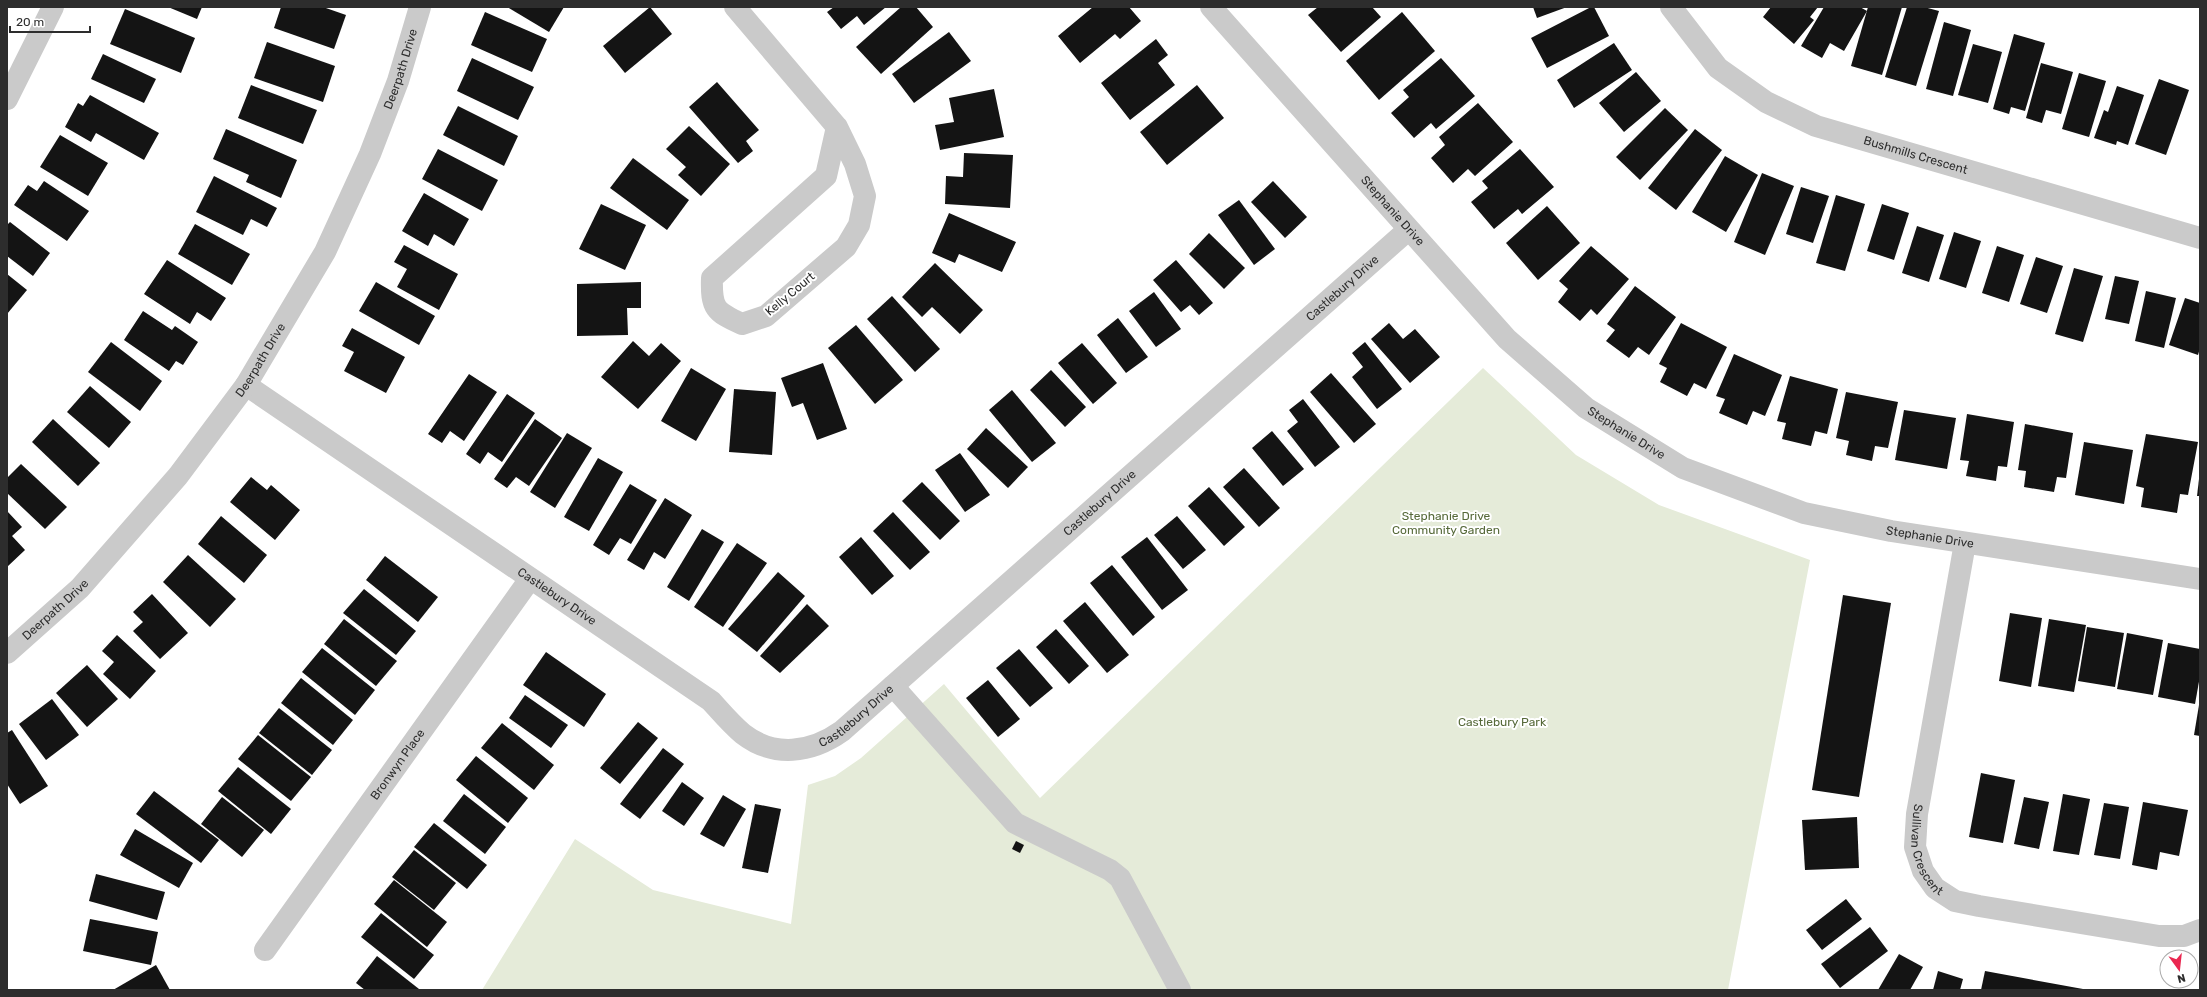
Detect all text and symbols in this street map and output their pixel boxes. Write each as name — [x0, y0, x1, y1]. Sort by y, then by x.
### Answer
scale bar — [10, 8, 90, 34]
text: 20 m — [16, 15, 44, 29]
street label: Deerpath Drive — [381, 27, 420, 111]
street label: Bushmills Crescent — [1862, 133, 1970, 177]
street label: Stephanie Drive — [1358, 173, 1428, 249]
street label: Castlebury Drive — [1303, 252, 1382, 324]
street label: Kelly Court — [763, 269, 818, 319]
street label: Deerpath Drive — [233, 320, 288, 400]
street label: Stephanie Drive — [1585, 404, 1668, 462]
street label: Castlebury Drive — [1061, 467, 1139, 539]
park label: Stephanie Drive Community Garden — [1392, 509, 1500, 537]
street label: Stephanie Drive — [1885, 523, 1975, 551]
street label: Castlebury Drive — [515, 565, 599, 628]
street label: Deerpath Drive — [20, 576, 92, 643]
street label: Castlebury Drive — [816, 682, 896, 750]
park label: Castlebury Park — [1458, 715, 1547, 729]
street label: Bronwyn Place — [368, 726, 428, 803]
street label: Sullivan Crescent — [1908, 803, 1946, 899]
north arrow — [2159, 949, 2199, 989]
text: N — [2176, 971, 2187, 986]

